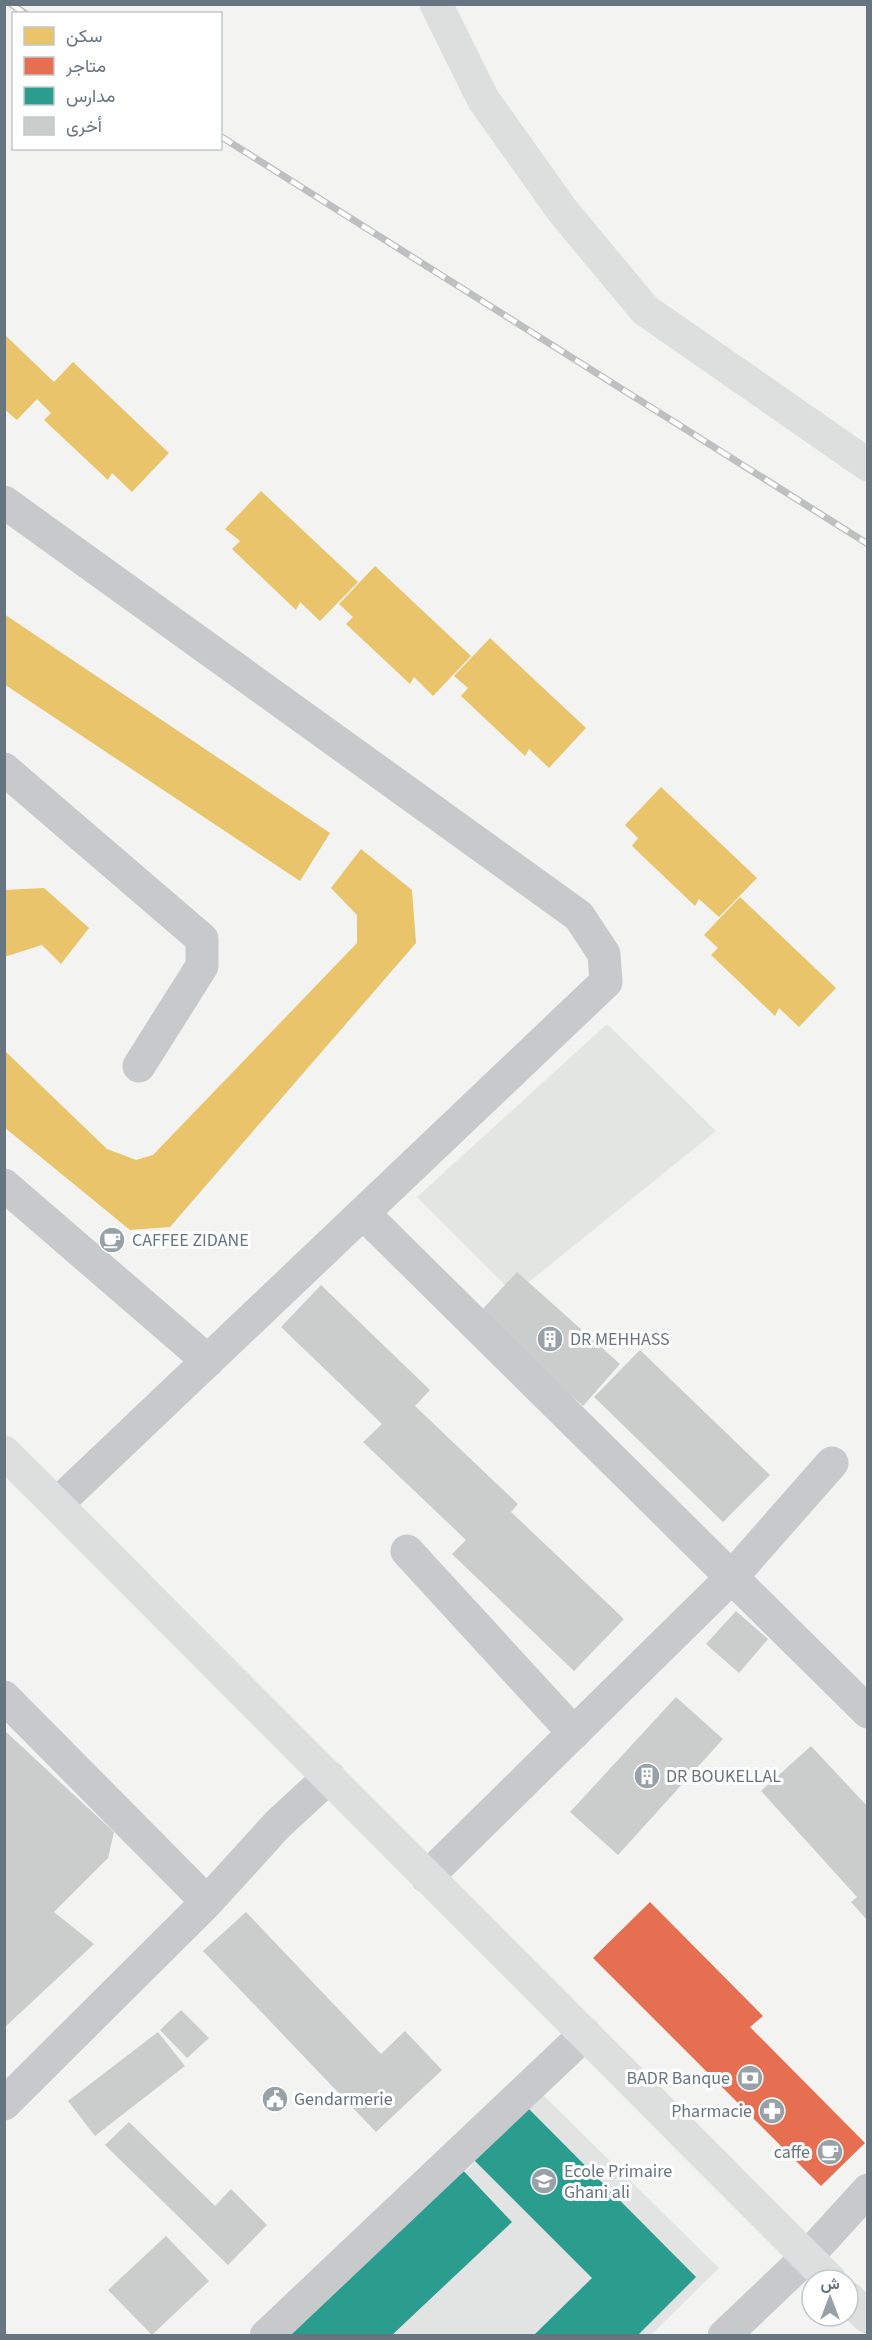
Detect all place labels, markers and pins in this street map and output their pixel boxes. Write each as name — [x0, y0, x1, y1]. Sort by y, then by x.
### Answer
cafe icon: CAFFEE ZIDANE — [97, 1225, 127, 1255]
place label: CAFFEE ZIDANE — [132, 1228, 249, 1253]
building icon: DR MEHHASS — [535, 1324, 565, 1354]
place label: DR MEHHASS — [570, 1327, 670, 1352]
building icon: DR BOUKELLAL — [632, 1761, 662, 1791]
place label: DR BOUKELLAL — [666, 1764, 781, 1789]
bank icon: BADR Banque — [735, 2063, 765, 2093]
place label: BADR Banque — [627, 2066, 730, 2091]
public building icon: Gendarmerie — [260, 2084, 290, 2114]
place label: Gendarmerie — [294, 2087, 393, 2112]
pharmacy icon: Pharmacie — [757, 2096, 787, 2126]
place label: Pharmacie — [671, 2099, 752, 2124]
cafe icon: caffe — [815, 2137, 845, 2167]
place label: caffe — [774, 2140, 810, 2165]
place label: Ecole Primaire Ghani ali — [564, 2159, 672, 2205]
school or university icon: Ecole Primaire Ghani ali — [529, 2166, 559, 2196]

